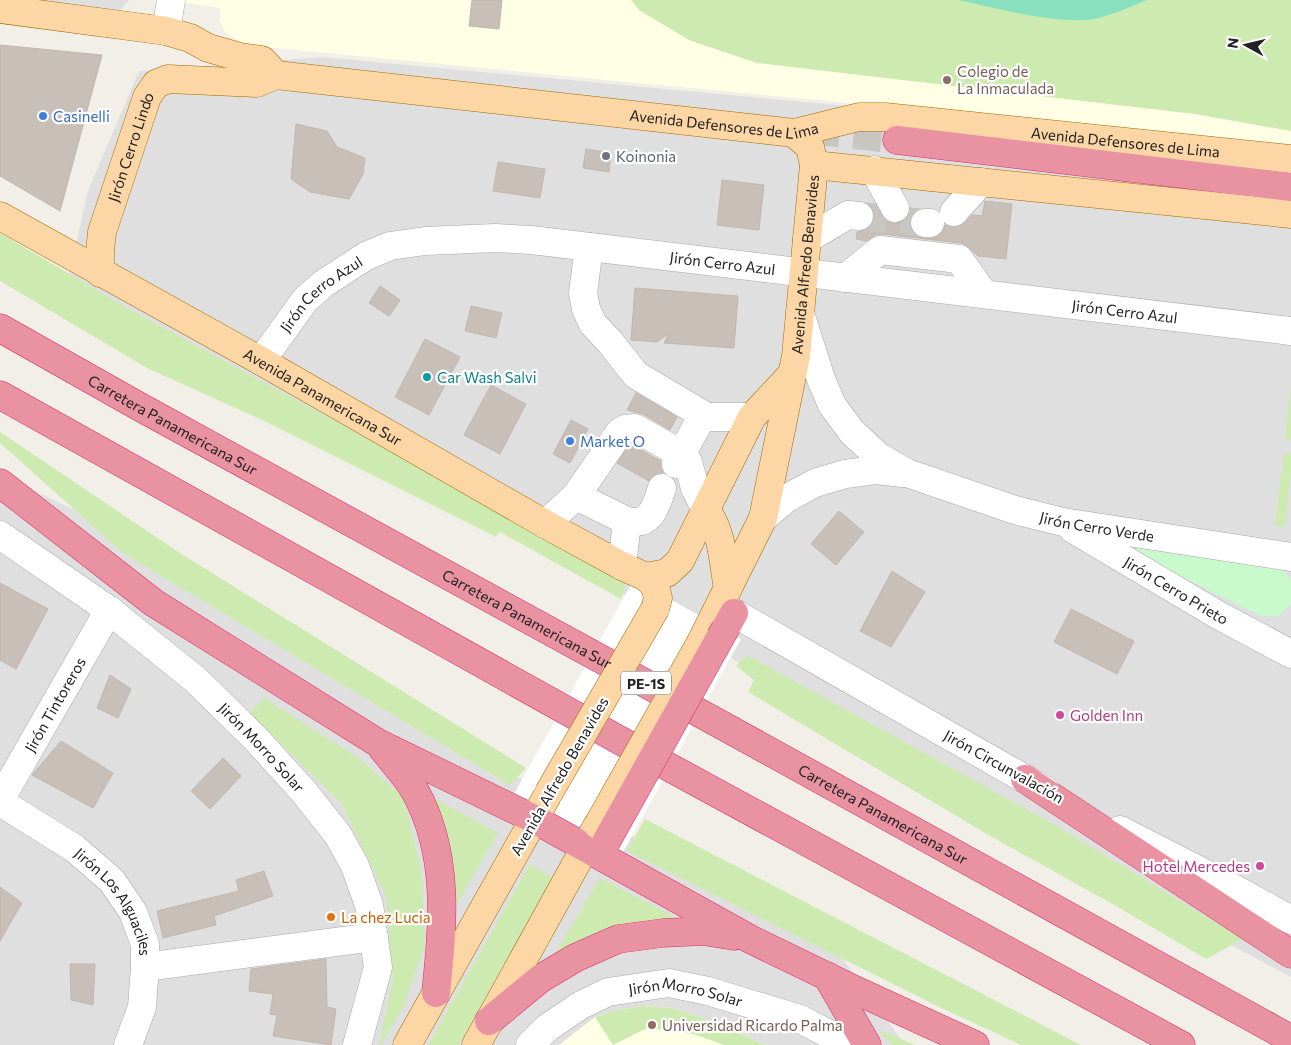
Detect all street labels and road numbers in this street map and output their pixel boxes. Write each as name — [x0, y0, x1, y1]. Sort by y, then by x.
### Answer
street label: Jirón Cerro Lindo — [104, 88, 157, 204]
street label: Avenida Defensores de Lima — [629, 106, 820, 142]
street label: Avenida Defensores de Lima — [1030, 123, 1221, 161]
street label: Avenida Alfredo Benavides — [787, 174, 822, 355]
street label: Jirón Cerro Azul — [669, 248, 776, 278]
street label: Jirón Cerro Azul — [276, 252, 365, 336]
street label: Jirón Cerro Azul — [1071, 296, 1178, 326]
street label: Avenida Panamericana Sur — [241, 344, 405, 449]
street label: Carretera Panamericana Sur — [85, 371, 261, 479]
street label: Jirón Cerro Verde — [1038, 508, 1155, 545]
street label: Jirón Cerro Prieto — [1121, 552, 1232, 628]
street label: Carretera Panamericana Sur — [439, 565, 615, 672]
street label: Jirón Tintoreros — [20, 654, 89, 755]
road number: PE-1S — [621, 671, 671, 694]
street label: Avenida Alfredo Benavides — [506, 693, 612, 858]
street label: Jirón Morro Solar — [215, 699, 308, 796]
street label: Jirón Circunvalación — [941, 726, 1067, 806]
street label: Carretera Panamericana Sur — [795, 760, 971, 868]
street label: Jirón Los Alguaciles — [71, 844, 154, 956]
street label: Jirón Morro Solar — [627, 973, 745, 1010]

